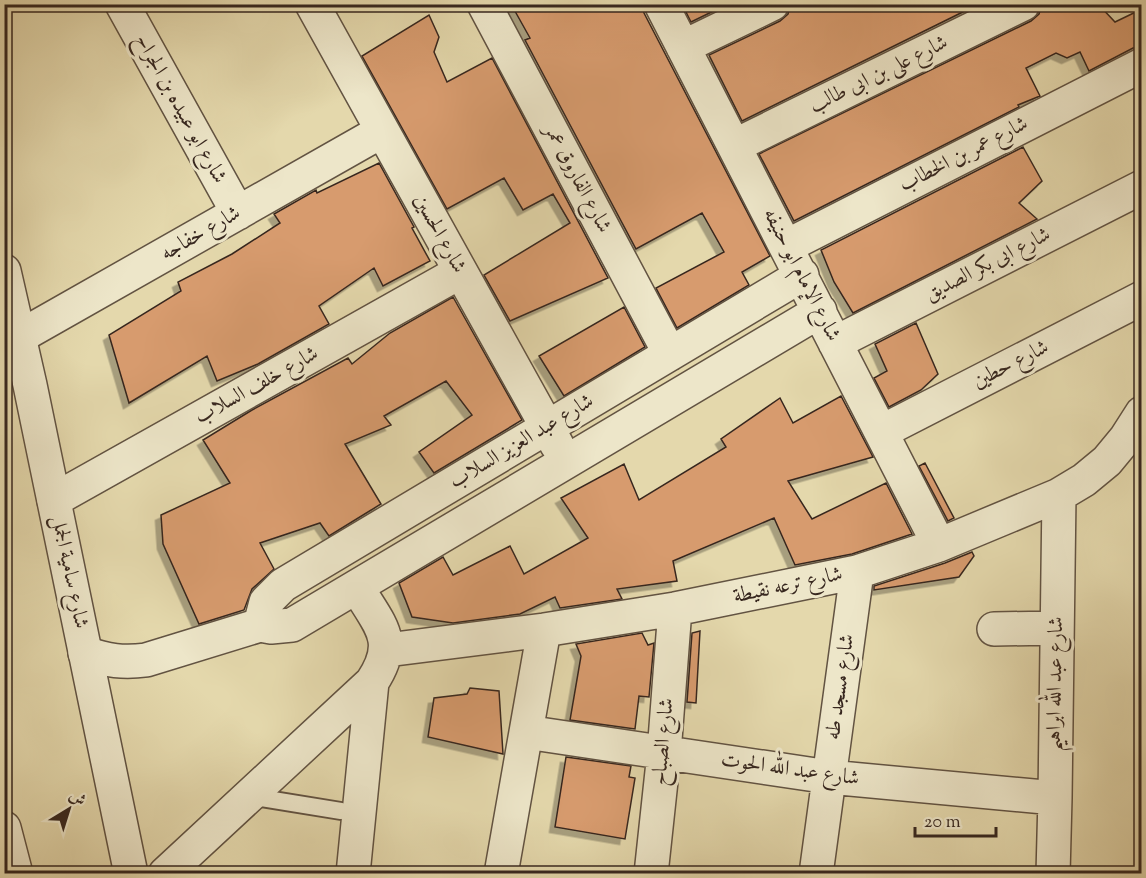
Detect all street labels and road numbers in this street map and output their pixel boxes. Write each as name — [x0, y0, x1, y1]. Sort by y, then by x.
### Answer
street label: شارع على بن ابى طالب — [805, 28, 954, 122]
street label: شارع ابو عبيده بن الجراح — [125, 29, 234, 190]
street label: شارع عمر بن الخطاب — [894, 110, 1034, 201]
street label: شارع الفاروق عمر — [534, 117, 618, 239]
street label: شارع الحسين — [404, 189, 473, 280]
street label: شارع خفاجه — [155, 199, 247, 270]
street label: شارع الإمام ابو حنيفه — [754, 203, 848, 347]
street label: شارع ابى بكر الصديق — [920, 220, 1057, 311]
street label: شارع حطين — [968, 333, 1055, 398]
street label: شارع خلف السلاب — [190, 340, 325, 433]
street label: شارع عبد العزيز السلاب — [444, 387, 600, 498]
street label: شارع سامية الجمل — [41, 513, 96, 632]
street label: شارع ترعه نقيطة — [731, 560, 846, 613]
street label: شارع عبد الله ابراهيم — [1036, 616, 1076, 752]
street label: شارع مسجد طه — [819, 632, 864, 742]
street label: شارع الصباح — [645, 697, 685, 787]
street label: شارع عبد الله الحوت — [719, 741, 862, 796]

